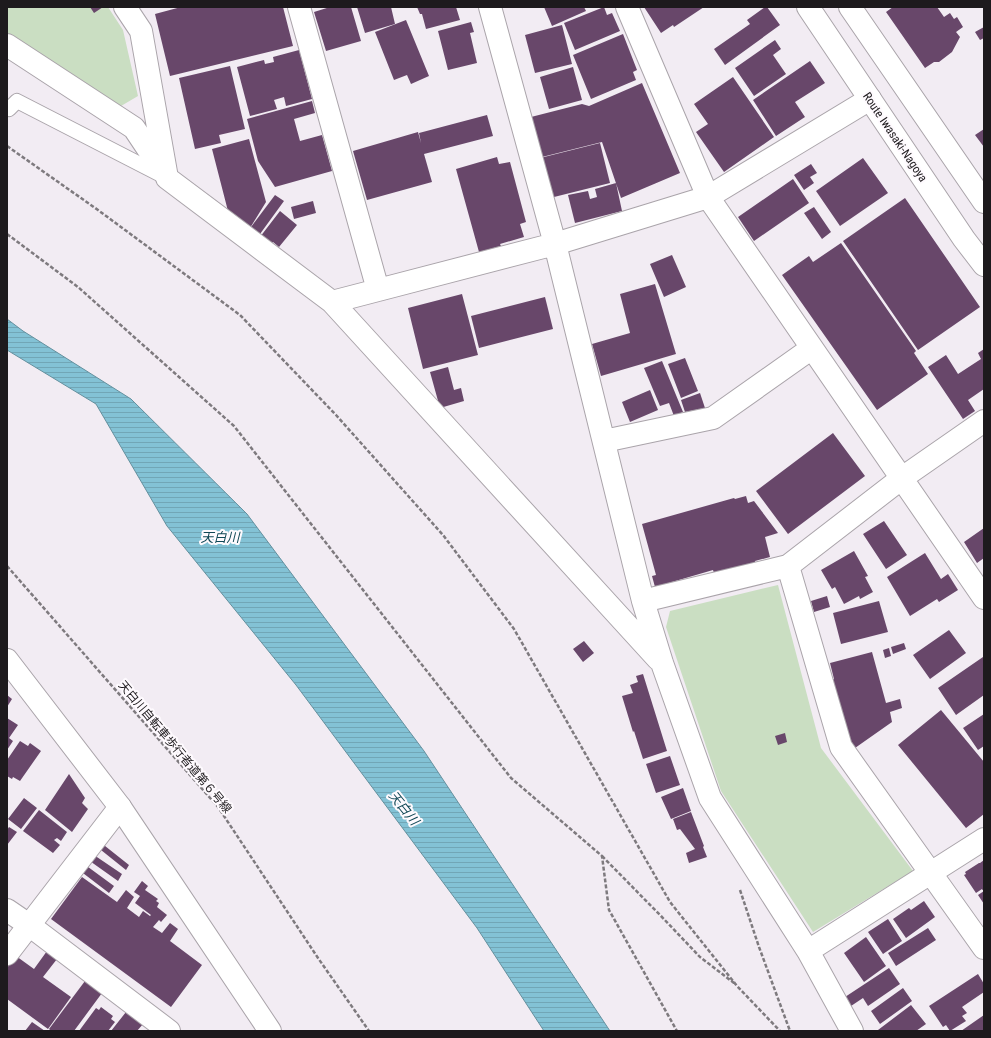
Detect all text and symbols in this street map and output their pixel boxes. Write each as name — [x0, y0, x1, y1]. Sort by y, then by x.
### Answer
street label: Route Iwasaki-Nagoya — [860, 90, 930, 185]
water label: 天白川 — [200, 530, 241, 545]
street label: 天白川自転車歩行者道第６号線 — [116, 678, 234, 816]
water label: 天白川 — [386, 788, 423, 829]

